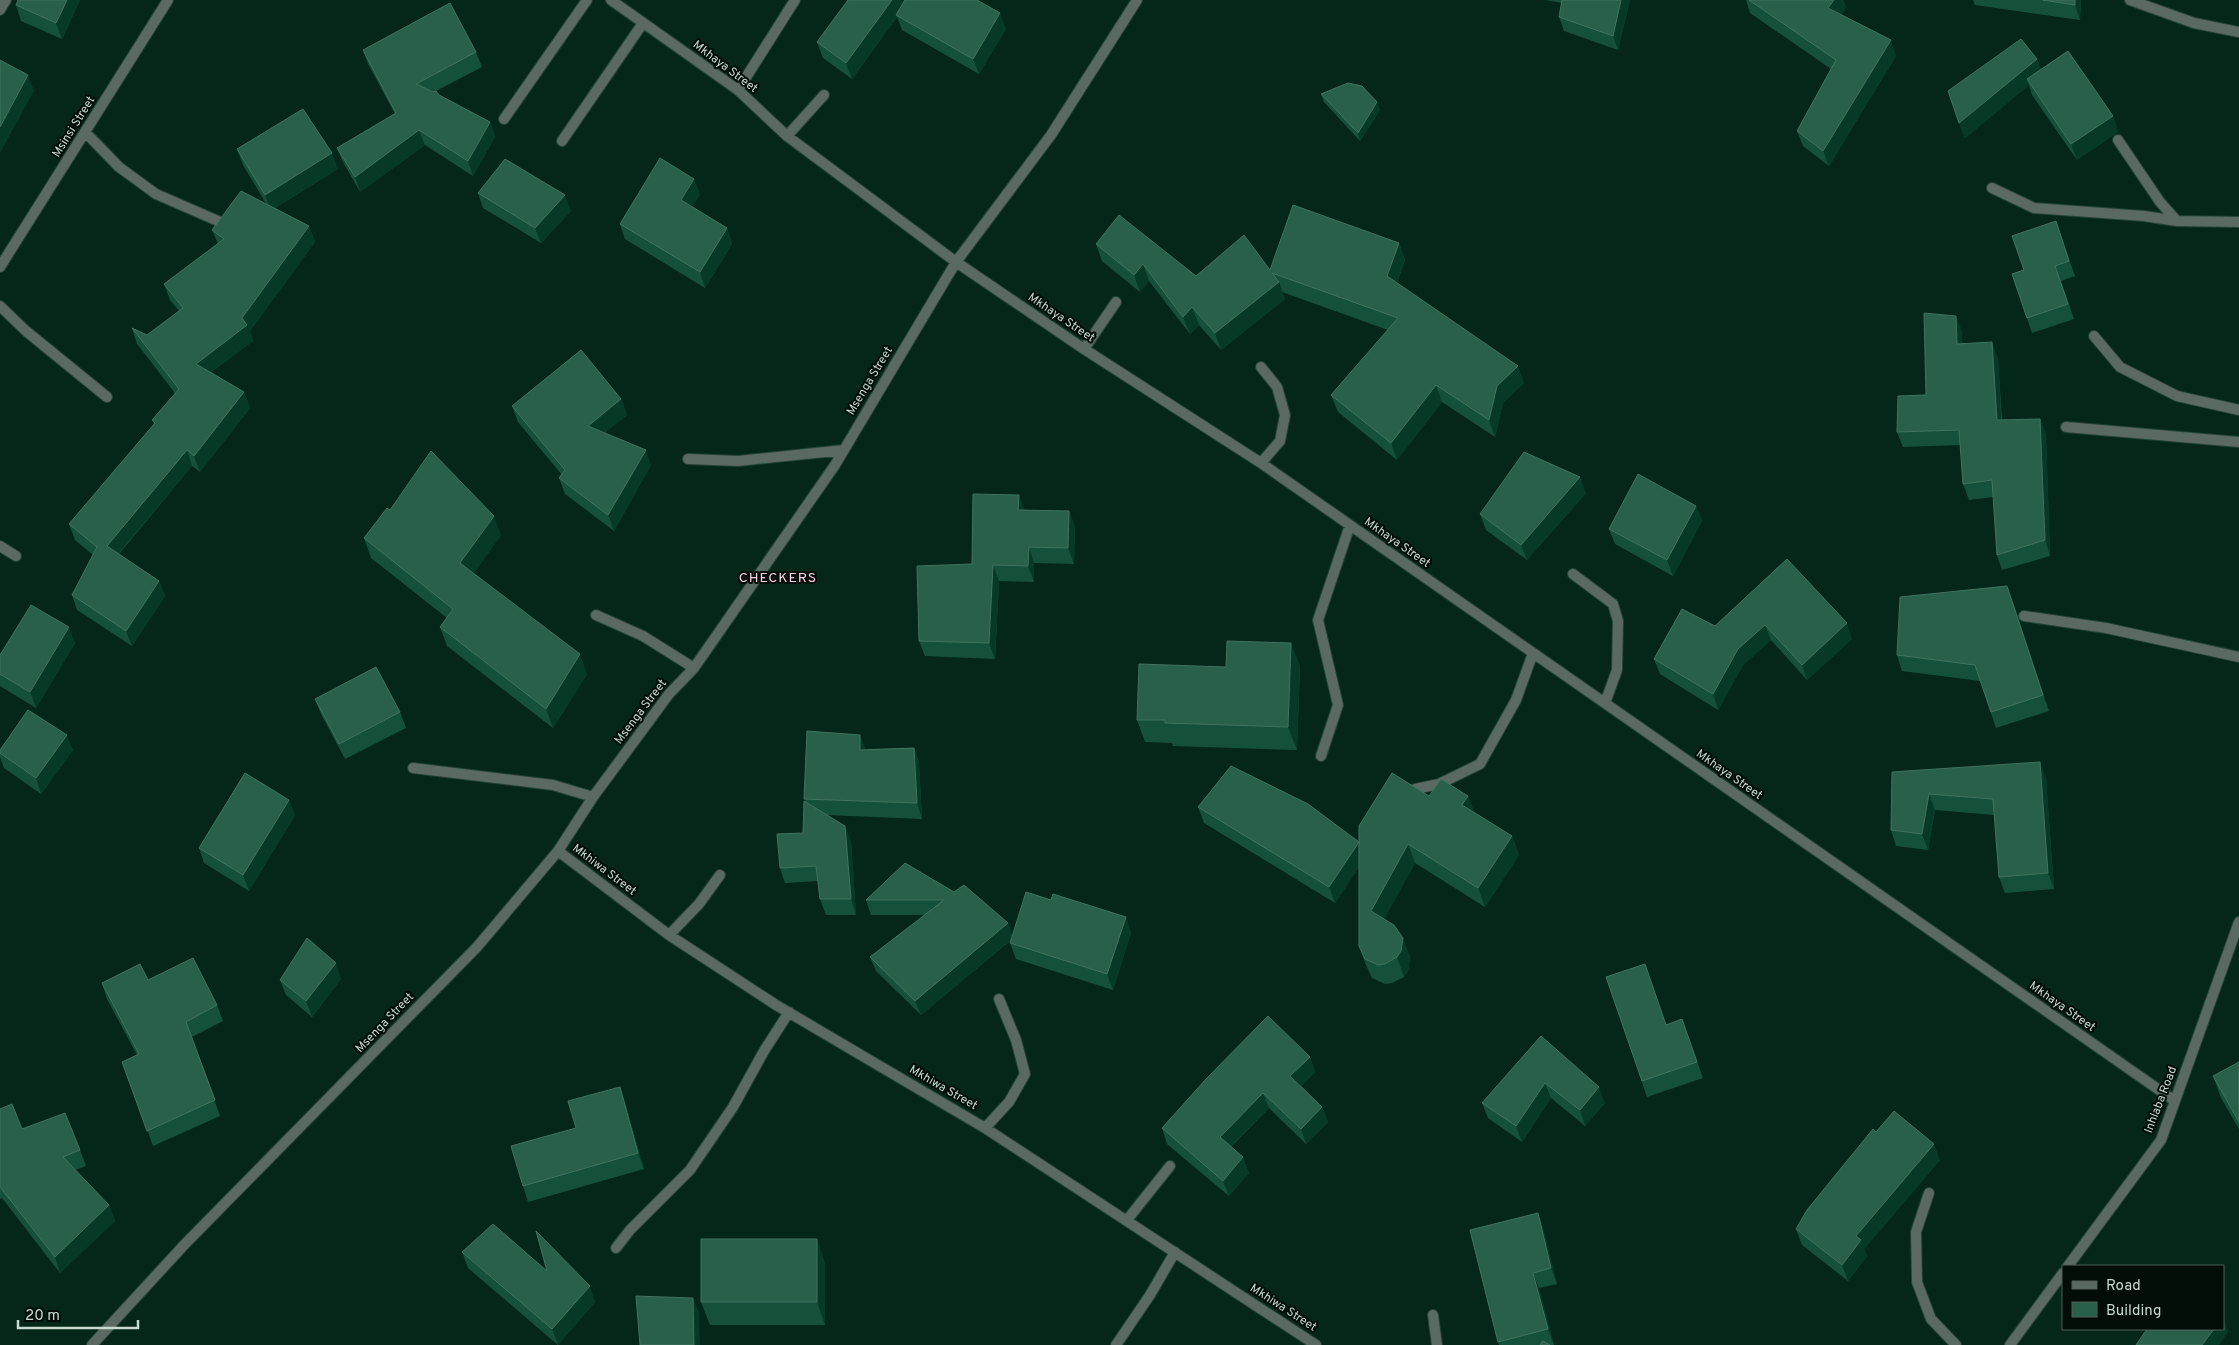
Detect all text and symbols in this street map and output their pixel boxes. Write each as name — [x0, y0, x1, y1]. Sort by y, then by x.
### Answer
street label: Mkhaya Street — [689, 37, 761, 97]
street label: Msinsi Street — [49, 93, 99, 161]
street label: Mkhaya Street — [1024, 290, 1098, 346]
street label: Msenga Street — [843, 344, 897, 418]
street label: Mkhaya Street — [1361, 514, 1433, 572]
district label: CHECKERS — [739, 570, 817, 587]
street label: Msenga Street — [611, 676, 671, 748]
street label: Mkhaya Street — [1693, 746, 1765, 804]
street label: Mkhiwa Street — [569, 841, 639, 899]
street label: Mkhaya Street — [2026, 978, 2098, 1036]
street label: Msenga Street — [352, 990, 418, 1056]
street label: Mkhiwa Street — [906, 1062, 980, 1114]
street label: Inhlaba Road — [2141, 1064, 2181, 1136]
legend — [2062, 1265, 2224, 1330]
text: Road — [2106, 1277, 2141, 1296]
street label: Mkhiwa Street — [1247, 1280, 1319, 1336]
scale bar — [18, 1298, 138, 1330]
text: Building — [2106, 1302, 2161, 1321]
text: 20 m — [25, 1307, 60, 1326]

